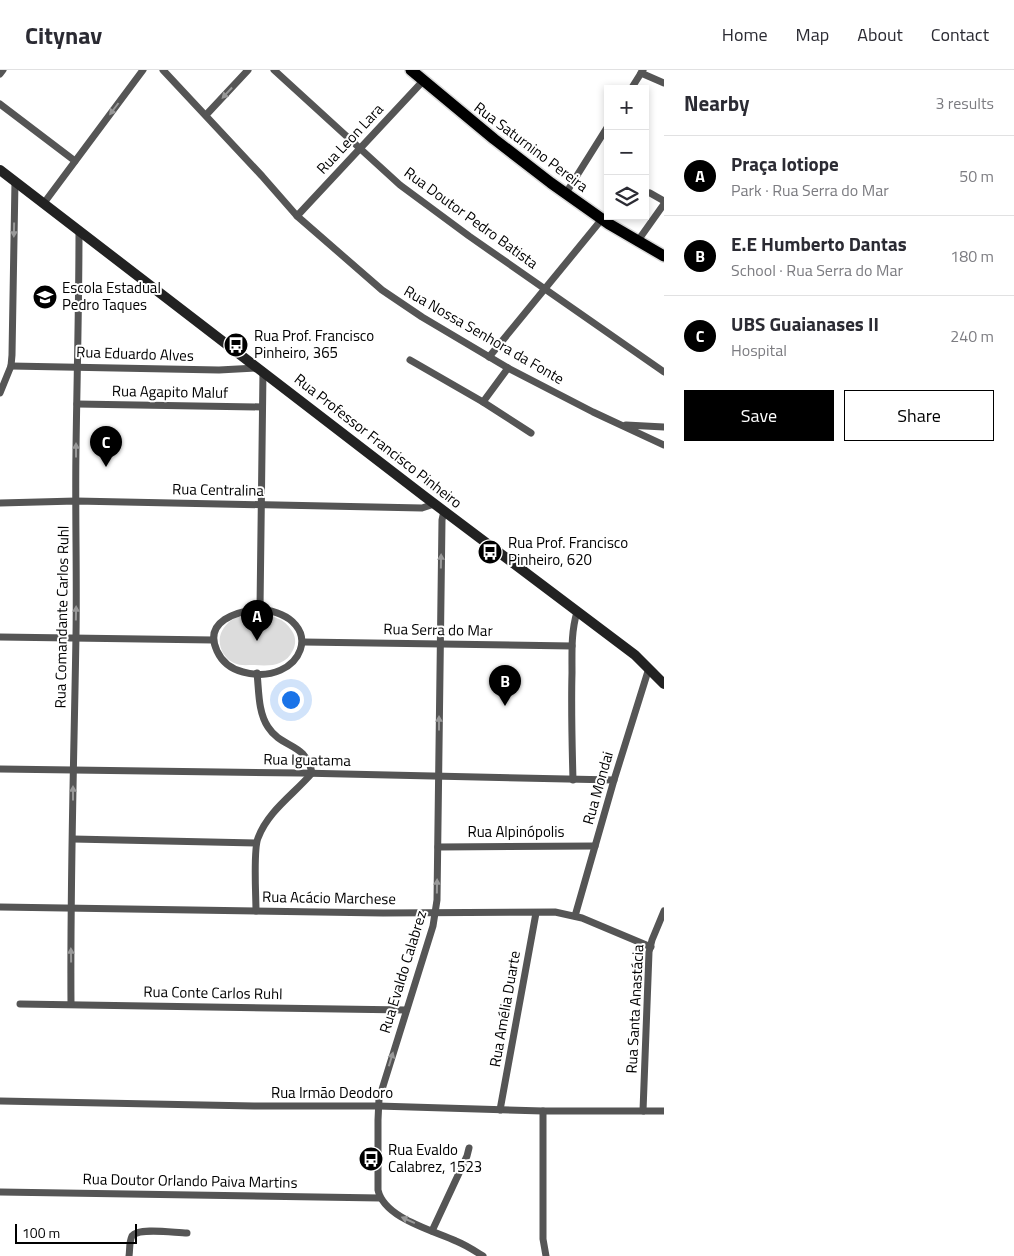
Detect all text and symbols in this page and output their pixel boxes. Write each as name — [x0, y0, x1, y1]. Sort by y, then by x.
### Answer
text: Citynav — [25, 17, 102, 53]
text: Home — [722, 21, 768, 48]
text: Map — [796, 21, 829, 48]
text: About — [857, 21, 903, 48]
text: Contact — [931, 21, 989, 48]
map controls — [604, 85, 649, 220]
button: + — [604, 85, 649, 130]
one-way arrow — [221, 86, 233, 98]
text: Nearby — [684, 87, 749, 119]
text: 3 results — [935, 91, 994, 115]
street label: Rua Saturnino Pereira — [469, 96, 594, 198]
street label: Rua Leon Lara — [311, 98, 389, 179]
one-way arrow — [108, 102, 119, 115]
button: − — [604, 130, 649, 175]
text: Praça Iotiope — [731, 149, 839, 178]
street label: Rua Doutor Pedro Batista — [399, 161, 544, 274]
text: A — [695, 164, 705, 188]
text: 50 m — [959, 164, 994, 188]
button: layers — [604, 175, 649, 220]
text: Park · Rua Serra do Mar — [731, 178, 889, 202]
one-way arrow — [10, 222, 18, 238]
text: E.E Humberto Dantas — [731, 229, 907, 258]
text: B — [695, 244, 705, 268]
text: 180 m — [950, 244, 994, 268]
text: School · Rua Serra do Mar — [731, 258, 903, 282]
place label: Escola Estadual Pedro Taques — [62, 276, 161, 316]
street label: Rua Nossa Senhora da Fonte — [400, 279, 569, 390]
school or university icon: Escola Estadual Pedro Taques — [32, 284, 58, 310]
text: UBS Guaianases II — [731, 309, 879, 338]
place label: Rua Prof. Francisco Pinheiro, 365 — [254, 324, 374, 364]
text: C — [696, 324, 704, 348]
text: 240 m — [950, 324, 994, 348]
bus stop icon: Rua Prof. Francisco Pinheiro, 365 — [223, 332, 249, 358]
text: Hospital — [731, 338, 787, 362]
street label: Rua Eduardo Alves — [76, 340, 194, 367]
street label: Rua Professor Francisco Pinheiro — [289, 368, 467, 514]
street label: Rua Agapito Maluf — [112, 379, 228, 404]
button: Save — [684, 390, 834, 441]
button: Share — [844, 390, 994, 441]
pin: C — [90, 426, 122, 467]
one-way arrow — [72, 442, 80, 458]
street label: Rua Centralina — [172, 477, 265, 502]
street label: Rua Comandante Carlos Ruhl — [48, 525, 75, 709]
place label: Rua Prof. Francisco Pinheiro, 620 — [508, 531, 628, 571]
bus stop icon: Rua Prof. Francisco Pinheiro, 620 — [477, 539, 503, 565]
one-way arrow — [438, 553, 446, 569]
pin: A — [241, 600, 273, 641]
one-way arrow — [73, 605, 81, 621]
street label: Rua Serra do Mar — [383, 617, 493, 642]
pin: B — [489, 665, 521, 706]
your location — [278, 687, 304, 713]
one-way arrow — [435, 715, 443, 731]
street label: Rua Iguatama — [263, 747, 351, 772]
street label: Rua Mondai — [576, 749, 619, 827]
one-way arrow — [69, 785, 77, 801]
street label: Rua Alpinópolis — [467, 820, 565, 843]
one-way arrow — [433, 878, 441, 894]
street label: Rua Acácio Marchese — [262, 885, 396, 910]
street label: Rua Evaldo Calabrez — [373, 907, 432, 1036]
street label: Rua Santa Anastácia — [620, 943, 649, 1074]
one-way arrow — [67, 947, 75, 963]
street label: Rua Amélia Duarte — [483, 949, 526, 1069]
street label: Rua Conte Carlos Ruhl — [143, 980, 283, 1005]
one-way arrow — [387, 1051, 395, 1066]
street label: Rua Irmão Deodoro — [271, 1081, 393, 1104]
place label: Rua Evaldo Calabrez, 1523 — [388, 1138, 482, 1178]
bus stop icon: Rua Evaldo Calabrez, 1523 — [358, 1146, 384, 1172]
street label: Rua Doutor Orlando Paiva Martins — [82, 1167, 298, 1194]
one-way arrow — [401, 1216, 415, 1224]
scale bar — [15, 1221, 138, 1244]
text: 100 m — [22, 1222, 60, 1243]

